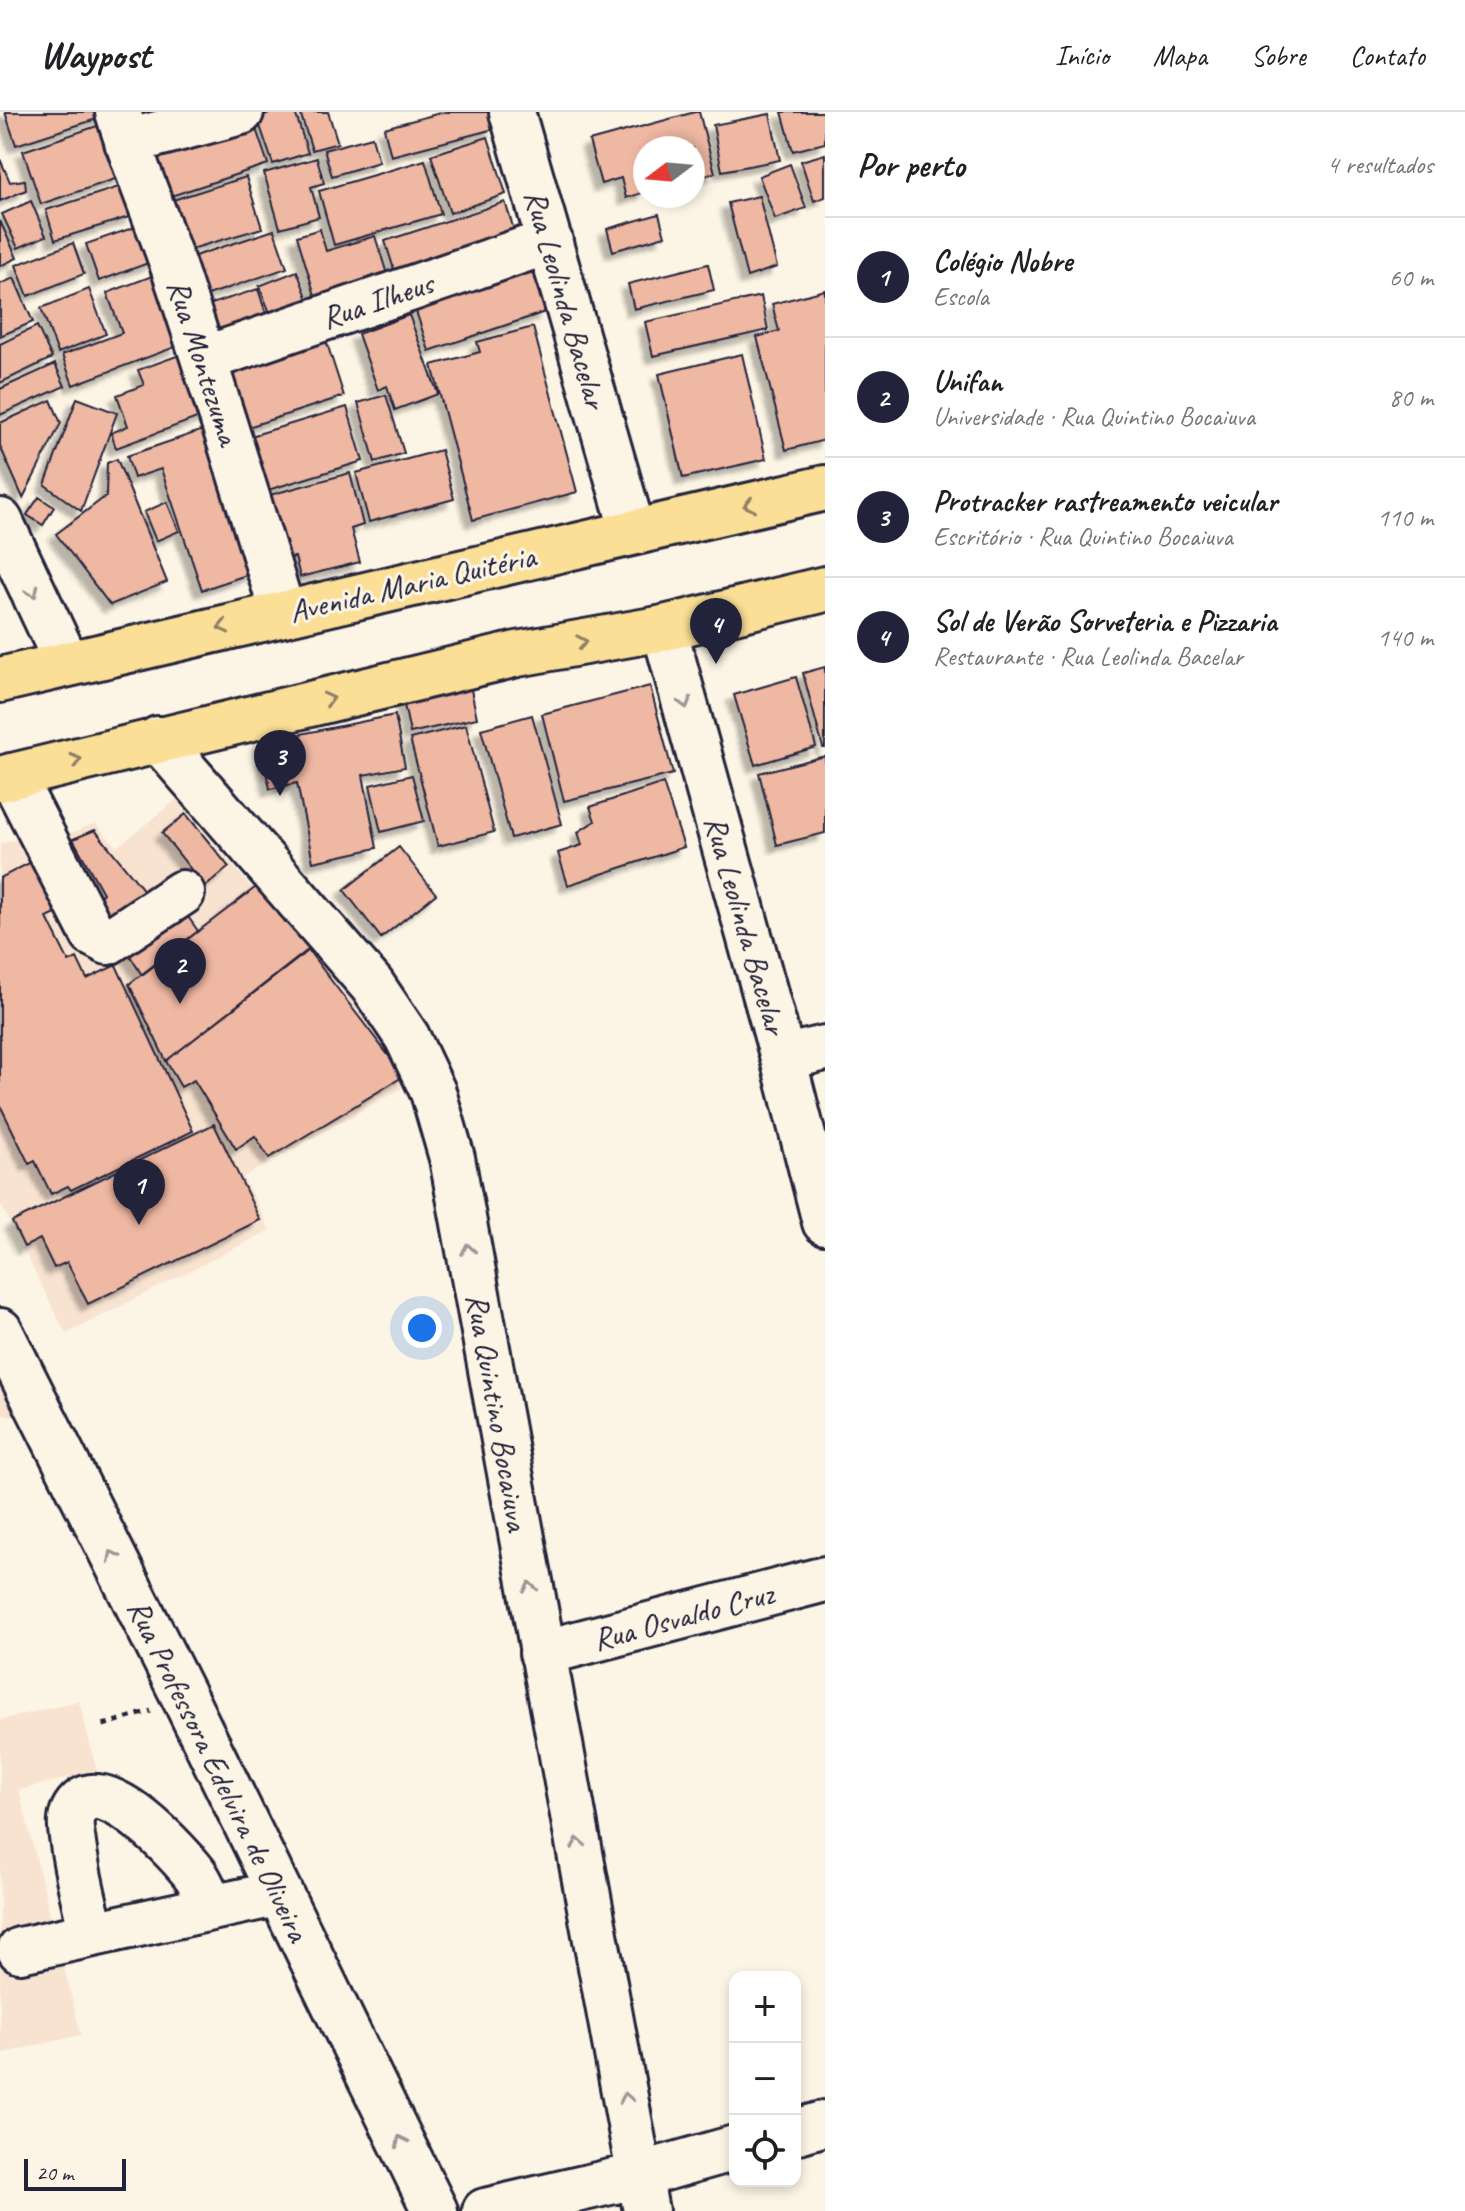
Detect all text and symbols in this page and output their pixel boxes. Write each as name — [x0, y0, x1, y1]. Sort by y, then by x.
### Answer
text: Waypost — [40, 32, 151, 79]
text: Início — [1055, 38, 1109, 73]
text: Mapa — [1153, 38, 1207, 73]
text: Sobre — [1251, 38, 1306, 73]
text: Contato — [1350, 38, 1425, 73]
north arrow — [633, 136, 705, 208]
text: Por perto — [857, 143, 965, 186]
text: 4 resultados — [1327, 148, 1433, 181]
street label: Rua Leolinda Bacelar — [515, 185, 617, 416]
text: Colégio Nobre — [933, 242, 1072, 280]
street label: Rua Ilheus — [316, 261, 441, 339]
text: 1 — [877, 261, 889, 294]
text: 60 m — [1389, 261, 1433, 294]
street label: Rua Montezuma — [158, 274, 250, 453]
text: Escola — [933, 280, 989, 313]
text: Unifan — [933, 362, 1002, 400]
text: 2 — [877, 381, 889, 414]
text: 80 m — [1389, 381, 1433, 414]
text: Universidade · Rua Quintino Bocaiuva — [933, 400, 1255, 433]
text: Protracker rastreamento veicular — [933, 482, 1277, 520]
one-way arrow — [743, 496, 756, 513]
text: 3 — [877, 501, 889, 534]
text: 110 m — [1377, 501, 1433, 534]
text: Escritório · Rua Quintino Bocaiuva — [933, 520, 1233, 553]
street label: Avenida Maria Quitéria — [285, 535, 541, 632]
one-way arrow — [23, 583, 39, 598]
pin: 4 — [690, 598, 742, 664]
text: Sol de Verão Sorveteria e Pizzaria — [933, 602, 1277, 640]
one-way arrow — [217, 618, 230, 635]
text: 4 — [877, 621, 889, 654]
text: 140 m — [1377, 621, 1433, 654]
one-way arrow — [575, 635, 589, 652]
text: Restaurante · Rua Leolinda Bacelar — [933, 640, 1243, 673]
one-way arrow — [321, 691, 335, 708]
one-way arrow — [675, 696, 692, 709]
pin: 3 — [254, 730, 306, 796]
one-way arrow — [68, 752, 82, 769]
street label: Rua Leolinda Bacelar — [695, 811, 797, 1042]
pin: 2 — [154, 938, 206, 1004]
pin: 1 — [113, 1159, 165, 1225]
one-way arrow — [461, 1242, 478, 1256]
street label: Rua Quintino Bocaiuva — [456, 1290, 539, 1536]
your location — [402, 1308, 442, 1348]
one-way arrow — [107, 1550, 123, 1565]
street label: Rua Osvaldo Cruz — [588, 1572, 780, 1660]
one-way arrow — [522, 1580, 539, 1594]
street label: Rua Professora Edelvira de Oliveira — [118, 1593, 320, 1950]
one-way arrow — [570, 1836, 587, 1850]
map controls — [729, 1971, 801, 2187]
button: + — [729, 1971, 801, 2043]
button: − — [729, 2043, 801, 2115]
one-way arrow — [618, 2092, 635, 2105]
button: locate — [729, 2115, 801, 2187]
one-way arrow — [395, 2134, 411, 2149]
scale bar — [24, 2155, 126, 2191]
text: 20 m — [36, 2159, 73, 2187]

